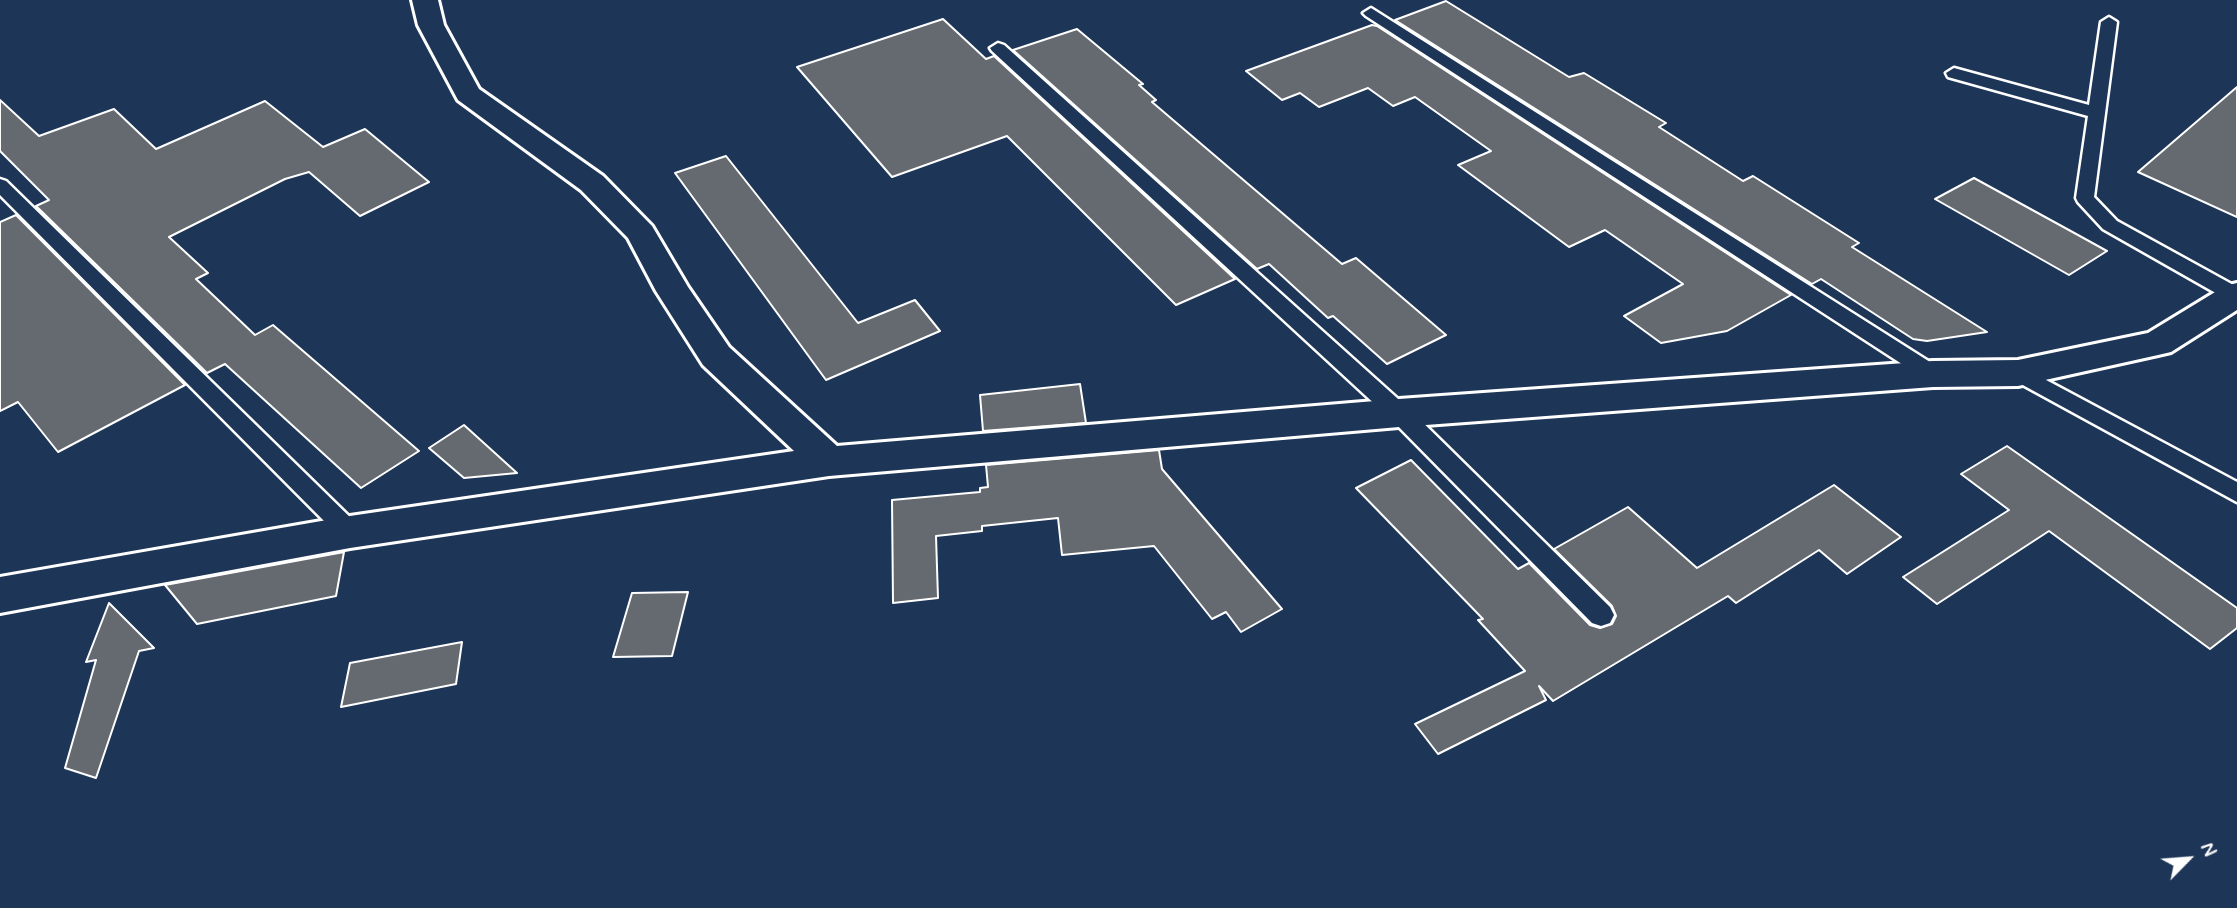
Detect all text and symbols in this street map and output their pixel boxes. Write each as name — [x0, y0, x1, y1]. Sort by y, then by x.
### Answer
north arrow — [2153, 824, 2223, 894]
text: N — [2193, 839, 2221, 861]

